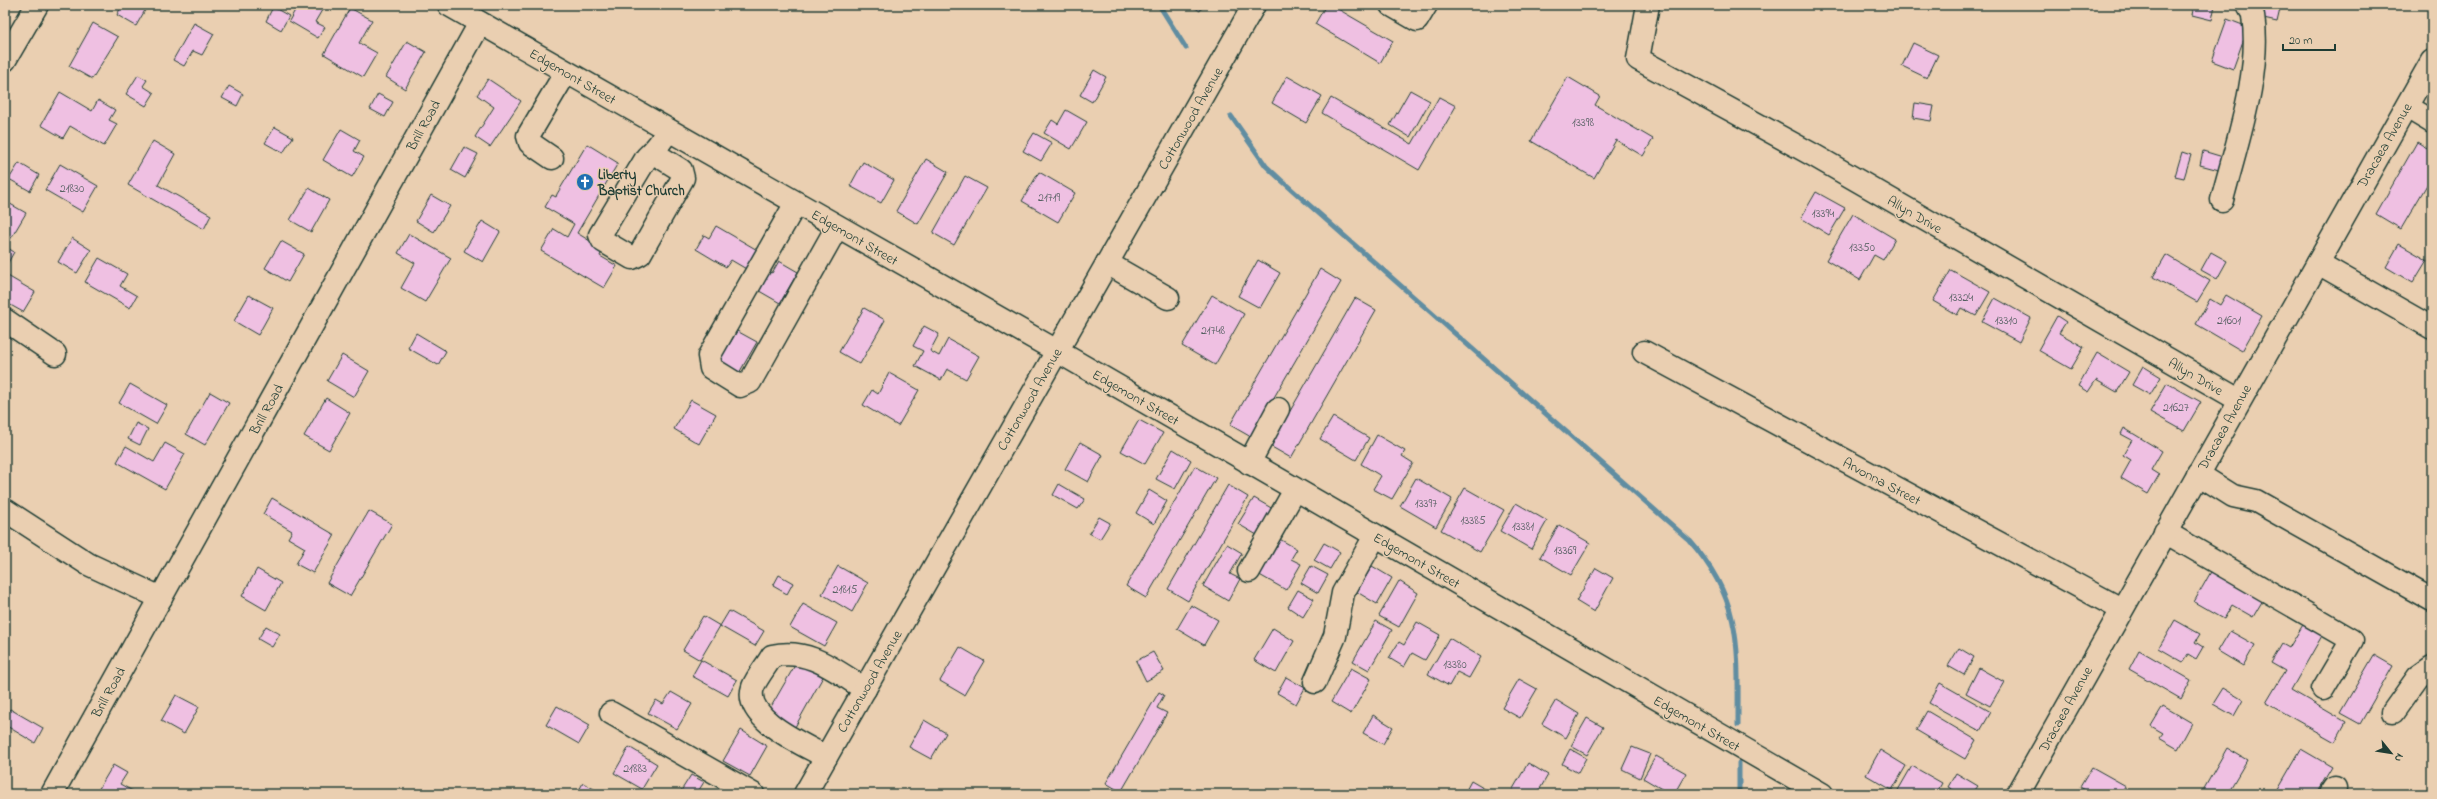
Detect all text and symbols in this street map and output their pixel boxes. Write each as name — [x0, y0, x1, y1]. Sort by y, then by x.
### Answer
scale bar — [2283, 26, 2335, 52]
text: 20 m — [2289, 32, 2312, 50]
street label: Edgemont Street — [524, 44, 620, 112]
street label: Cottonwood Avenue — [1153, 63, 1230, 174]
street label: Brill Road — [401, 96, 447, 156]
street label: Dracaea Avenue — [2352, 99, 2419, 193]
house number: 13398 — [1572, 114, 1594, 132]
place label: Liberty Baptist Church — [597, 165, 685, 202]
church icon: Liberty Baptist Church — [575, 172, 595, 192]
house number: 21830 — [60, 180, 84, 198]
house number: 21719 — [1038, 189, 1060, 207]
street label: Allyn Drive — [1882, 191, 1946, 241]
street label: Edgemont Street — [806, 205, 902, 273]
house number: 13394 — [1812, 205, 1834, 223]
house number: 13350 — [1849, 239, 1875, 257]
house number: 13324 — [1949, 289, 1973, 307]
house number: 13310 — [1995, 312, 2017, 330]
house number: 21601 — [2217, 312, 2241, 330]
house number: 21748 — [1201, 322, 1226, 340]
street label: Cottonwood Avenue — [992, 344, 1069, 455]
street label: Allyn Drive — [2163, 353, 2227, 403]
street label: Edgemont Street — [1087, 365, 1183, 433]
street label: Brill Road — [244, 380, 290, 440]
street label: Dracaea Avenue — [2193, 380, 2258, 475]
house number: 21627 — [2163, 399, 2189, 417]
street label: Arvonna Street — [1838, 453, 1924, 512]
house number: 13397 — [1415, 495, 1437, 513]
house number: 13385 — [1460, 512, 1486, 530]
house number: 13381 — [1512, 518, 1534, 536]
street label: Edgemont Street — [1368, 528, 1464, 596]
house number: 13369 — [1554, 542, 1577, 560]
house number: 21815 — [833, 581, 858, 599]
street label: Cottonwood Avenue — [832, 626, 909, 737]
house number: 13380 — [1443, 656, 1467, 674]
street label: Dracaea Avenue — [2034, 662, 2099, 757]
street label: Brill Road — [86, 663, 132, 723]
street label: Edgemont Street — [1648, 691, 1744, 759]
north arrow — [2371, 733, 2411, 773]
text: N — [2390, 750, 2408, 765]
house number: 21883 — [623, 760, 647, 778]

